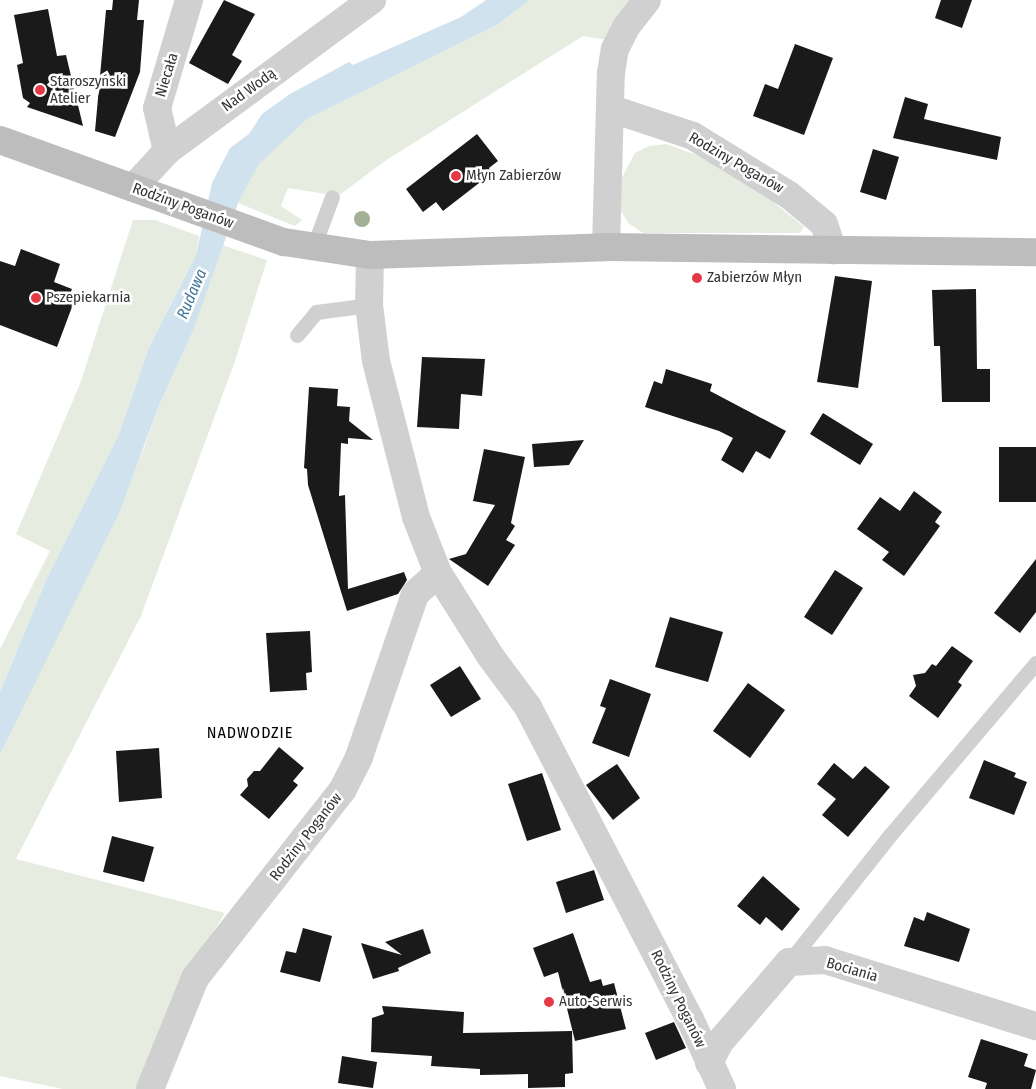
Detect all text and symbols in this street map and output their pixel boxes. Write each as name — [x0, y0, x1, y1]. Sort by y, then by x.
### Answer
street label: Niecała — [152, 51, 182, 99]
street label: Nad Wodą — [218, 64, 280, 116]
place label: Staroszyński Atelier — [50, 72, 126, 107]
marker: Staroszyński Atelier — [34, 84, 46, 96]
street label: Rodziny Poganów — [685, 129, 787, 197]
place label: Młyn Zabierzów — [466, 167, 561, 185]
marker: Młyn Zabierzów — [450, 170, 462, 182]
street label: Rodziny Poganów — [130, 179, 236, 233]
water label: Rudawa — [173, 266, 211, 322]
place label: Zabierzów Młyn — [707, 269, 802, 287]
marker: Zabierzów Młyn — [691, 272, 703, 284]
place label: Pszepiekarnia — [46, 289, 131, 307]
marker: Pszepiekarnia — [30, 292, 42, 304]
district label: NADWODZIE — [206, 723, 294, 743]
street label: Rodziny Poganów — [266, 789, 346, 885]
street label: Rodziny Poganów — [647, 947, 709, 1051]
street label: Bociania — [824, 954, 880, 986]
place label: Auto-Serwis — [559, 993, 632, 1011]
marker: Auto-Serwis — [543, 996, 555, 1008]

